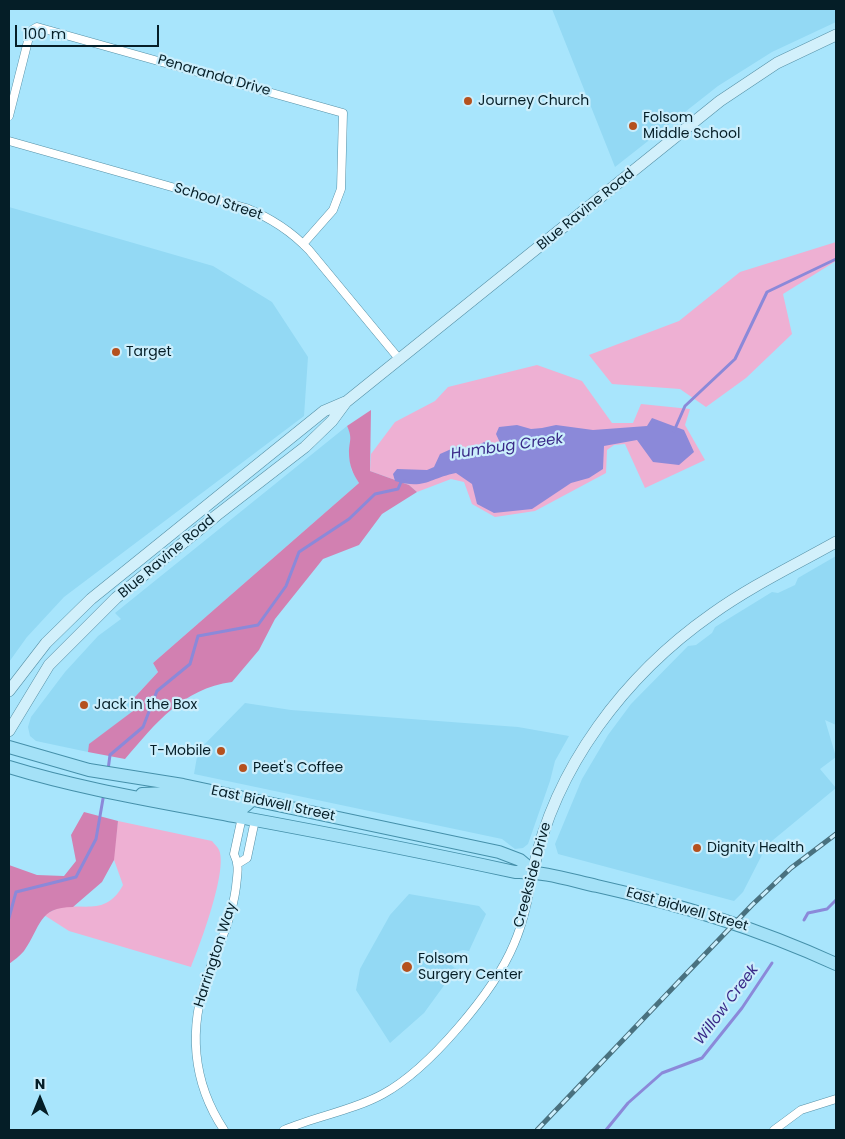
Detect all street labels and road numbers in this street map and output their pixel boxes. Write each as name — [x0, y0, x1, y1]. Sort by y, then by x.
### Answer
street label: Penaranda Drive — [156, 52, 272, 100]
street label: Blue Ravine Road — [534, 166, 638, 254]
street label: School Street — [172, 180, 264, 224]
street label: Blue Ravine Road — [115, 512, 219, 602]
street label: East Bidwell Street — [210, 783, 336, 825]
street label: Creekside Drive — [511, 821, 555, 929]
street label: East Bidwell Street — [624, 885, 750, 935]
street label: Harrington Way — [191, 900, 241, 1010]

